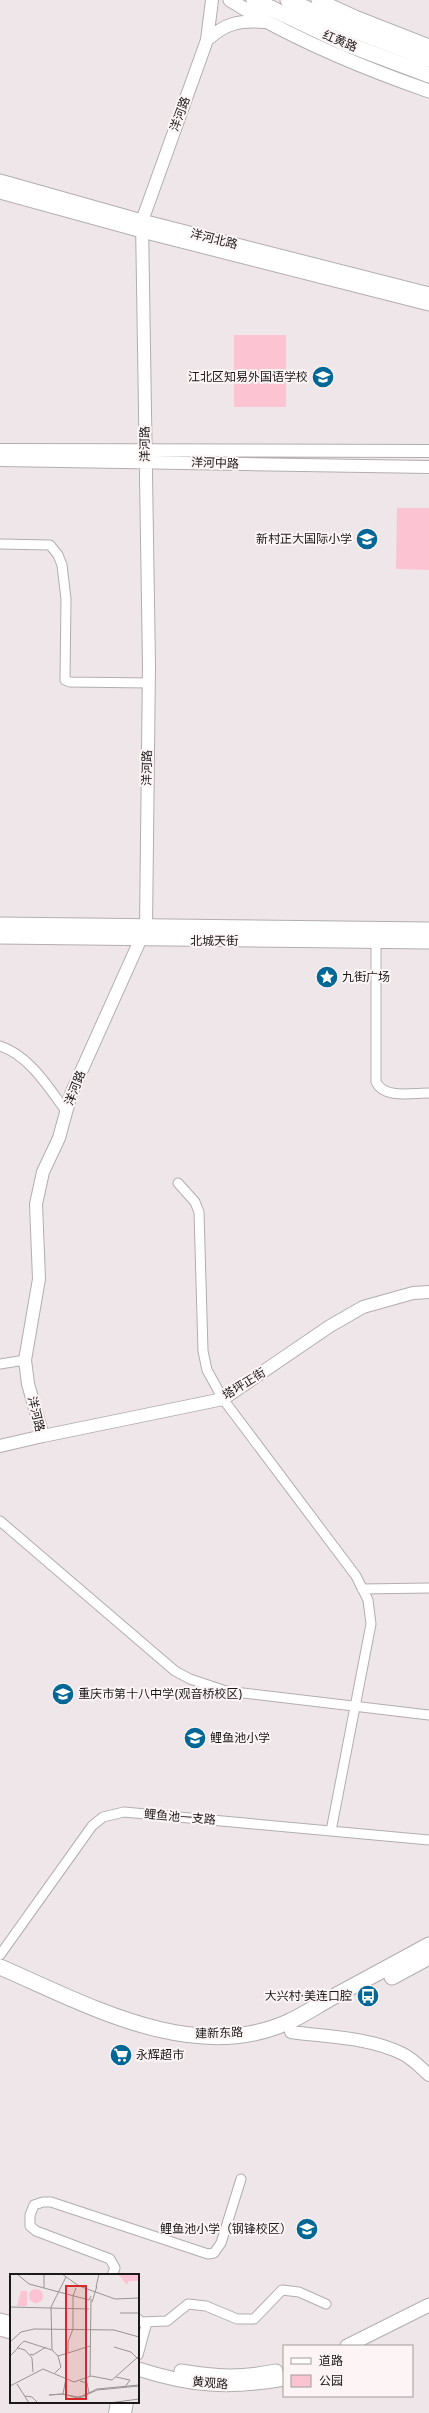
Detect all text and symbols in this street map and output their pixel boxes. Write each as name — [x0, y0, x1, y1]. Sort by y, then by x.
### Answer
street label: 红黄路 — [321, 27, 360, 54]
street label: 洋河路 — [166, 94, 193, 133]
street label: 洋河北路 — [189, 225, 239, 252]
school or university icon: 江北区知易外国语学校 — [310, 364, 336, 390]
place label: 江北区知易外国语学校 — [188, 369, 308, 384]
street label: 洋河路 — [137, 426, 152, 462]
street label: 洋河中路 — [191, 454, 239, 471]
school or university icon: 新村正大国际小学 — [354, 526, 380, 552]
place label: 新村正大国际小学 — [256, 531, 352, 546]
street label: 洋河路 — [139, 750, 154, 786]
street label: 北城天街 — [190, 933, 238, 948]
place icon: 九街广场 — [314, 964, 340, 990]
place label: 九街广场 — [342, 969, 390, 984]
street label: 洋河路 — [61, 1068, 88, 1107]
street label: 塔坪正街 — [219, 1364, 268, 1403]
street label: 洋河路 — [25, 1395, 48, 1433]
school or university icon: 重庆市第十八中学(观音桥校区) — [50, 1681, 76, 1707]
place label: 重庆市第十八中学(观音桥校区) — [78, 1686, 243, 1701]
school or university icon: 鲤鱼池小学 — [182, 1725, 208, 1751]
place label: 鲤鱼池小学 — [210, 1730, 270, 1745]
street label: 鲤鱼池一支路 — [144, 1806, 217, 1827]
bus stop icon: 大兴村‧美连口腔 — [355, 1983, 381, 2009]
place label: 大兴村‧美连口腔 — [265, 1988, 352, 2003]
street label: 建新东路 — [195, 2024, 243, 2041]
supermarket icon: 永辉超市 — [108, 2042, 134, 2068]
place label: 永辉超市 — [136, 2047, 184, 2062]
school or university icon: 鲤鱼池小学（钢锋校区） — [294, 2216, 320, 2242]
place label: 鲤鱼池小学（钢锋校区） — [160, 2221, 292, 2236]
inset map — [10, 2274, 139, 2403]
legend — [283, 2345, 413, 2397]
text: 道路 — [319, 2353, 343, 2368]
street label: 黄观路 — [191, 2373, 229, 2392]
text: 公园 — [319, 2373, 343, 2388]

